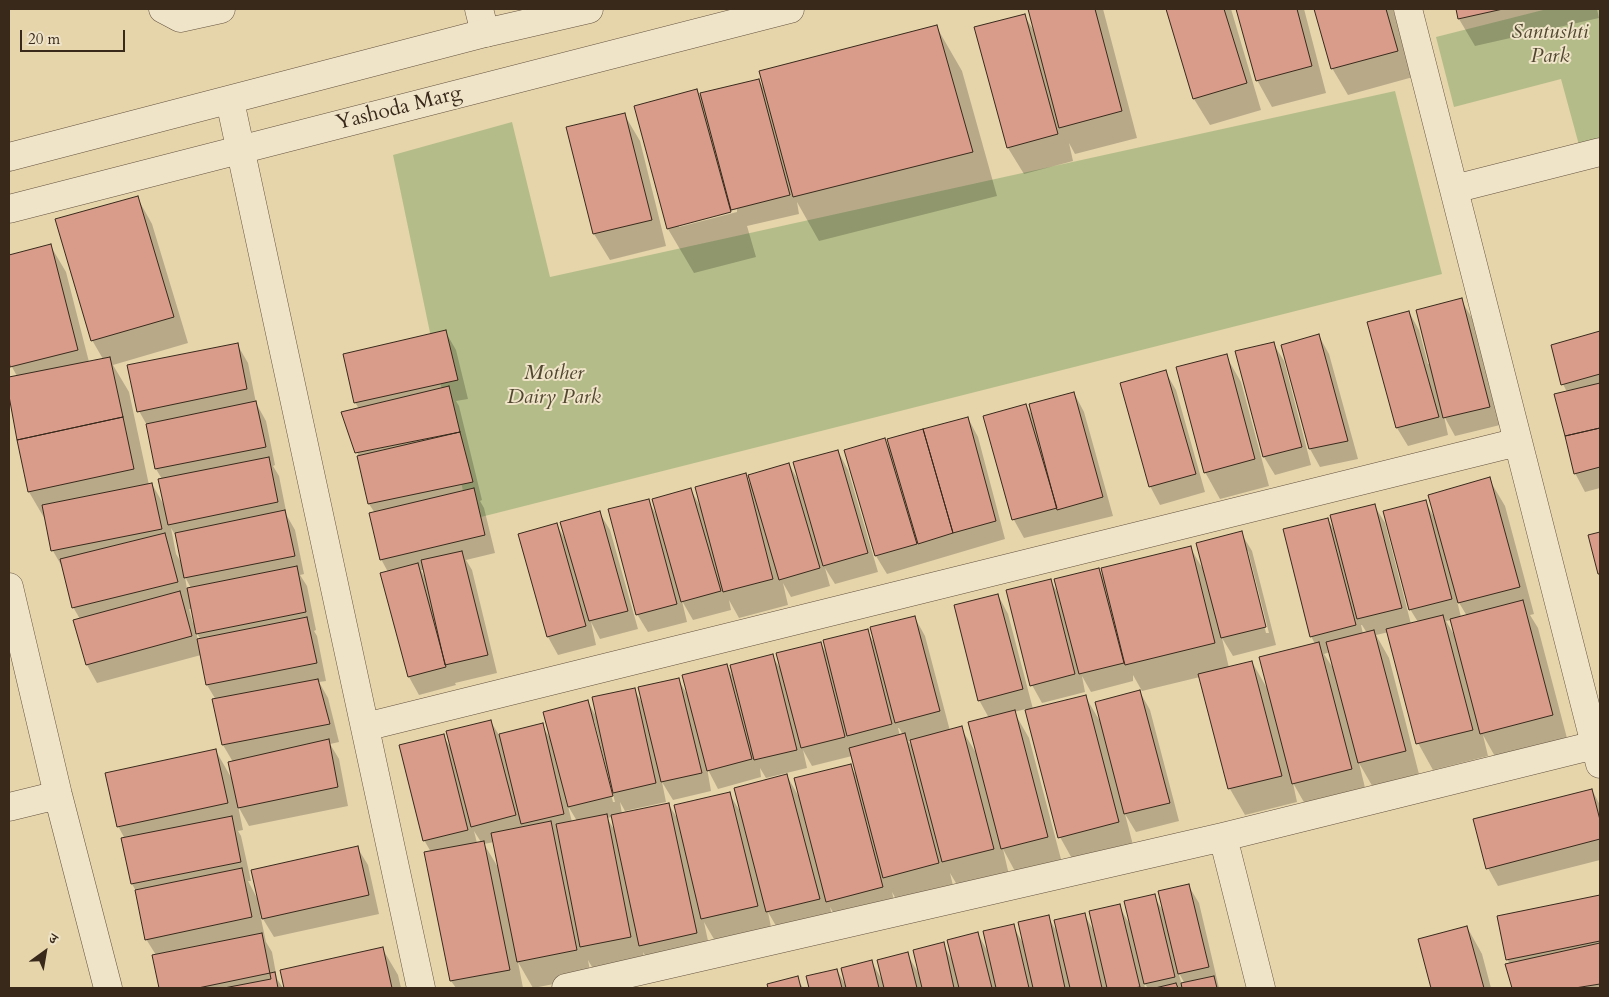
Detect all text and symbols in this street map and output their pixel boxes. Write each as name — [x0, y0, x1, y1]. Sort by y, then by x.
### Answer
scale bar — [22, 20, 128, 52]
park label: Santushti Park — [1512, 20, 1588, 70]
text: 20 m — [28, 29, 60, 49]
street label: Yashoda Marg — [333, 81, 465, 137]
park label: Mother Dairy Park — [507, 361, 601, 411]
north arrow — [20, 927, 70, 977]
text: उ — [45, 929, 61, 949]

